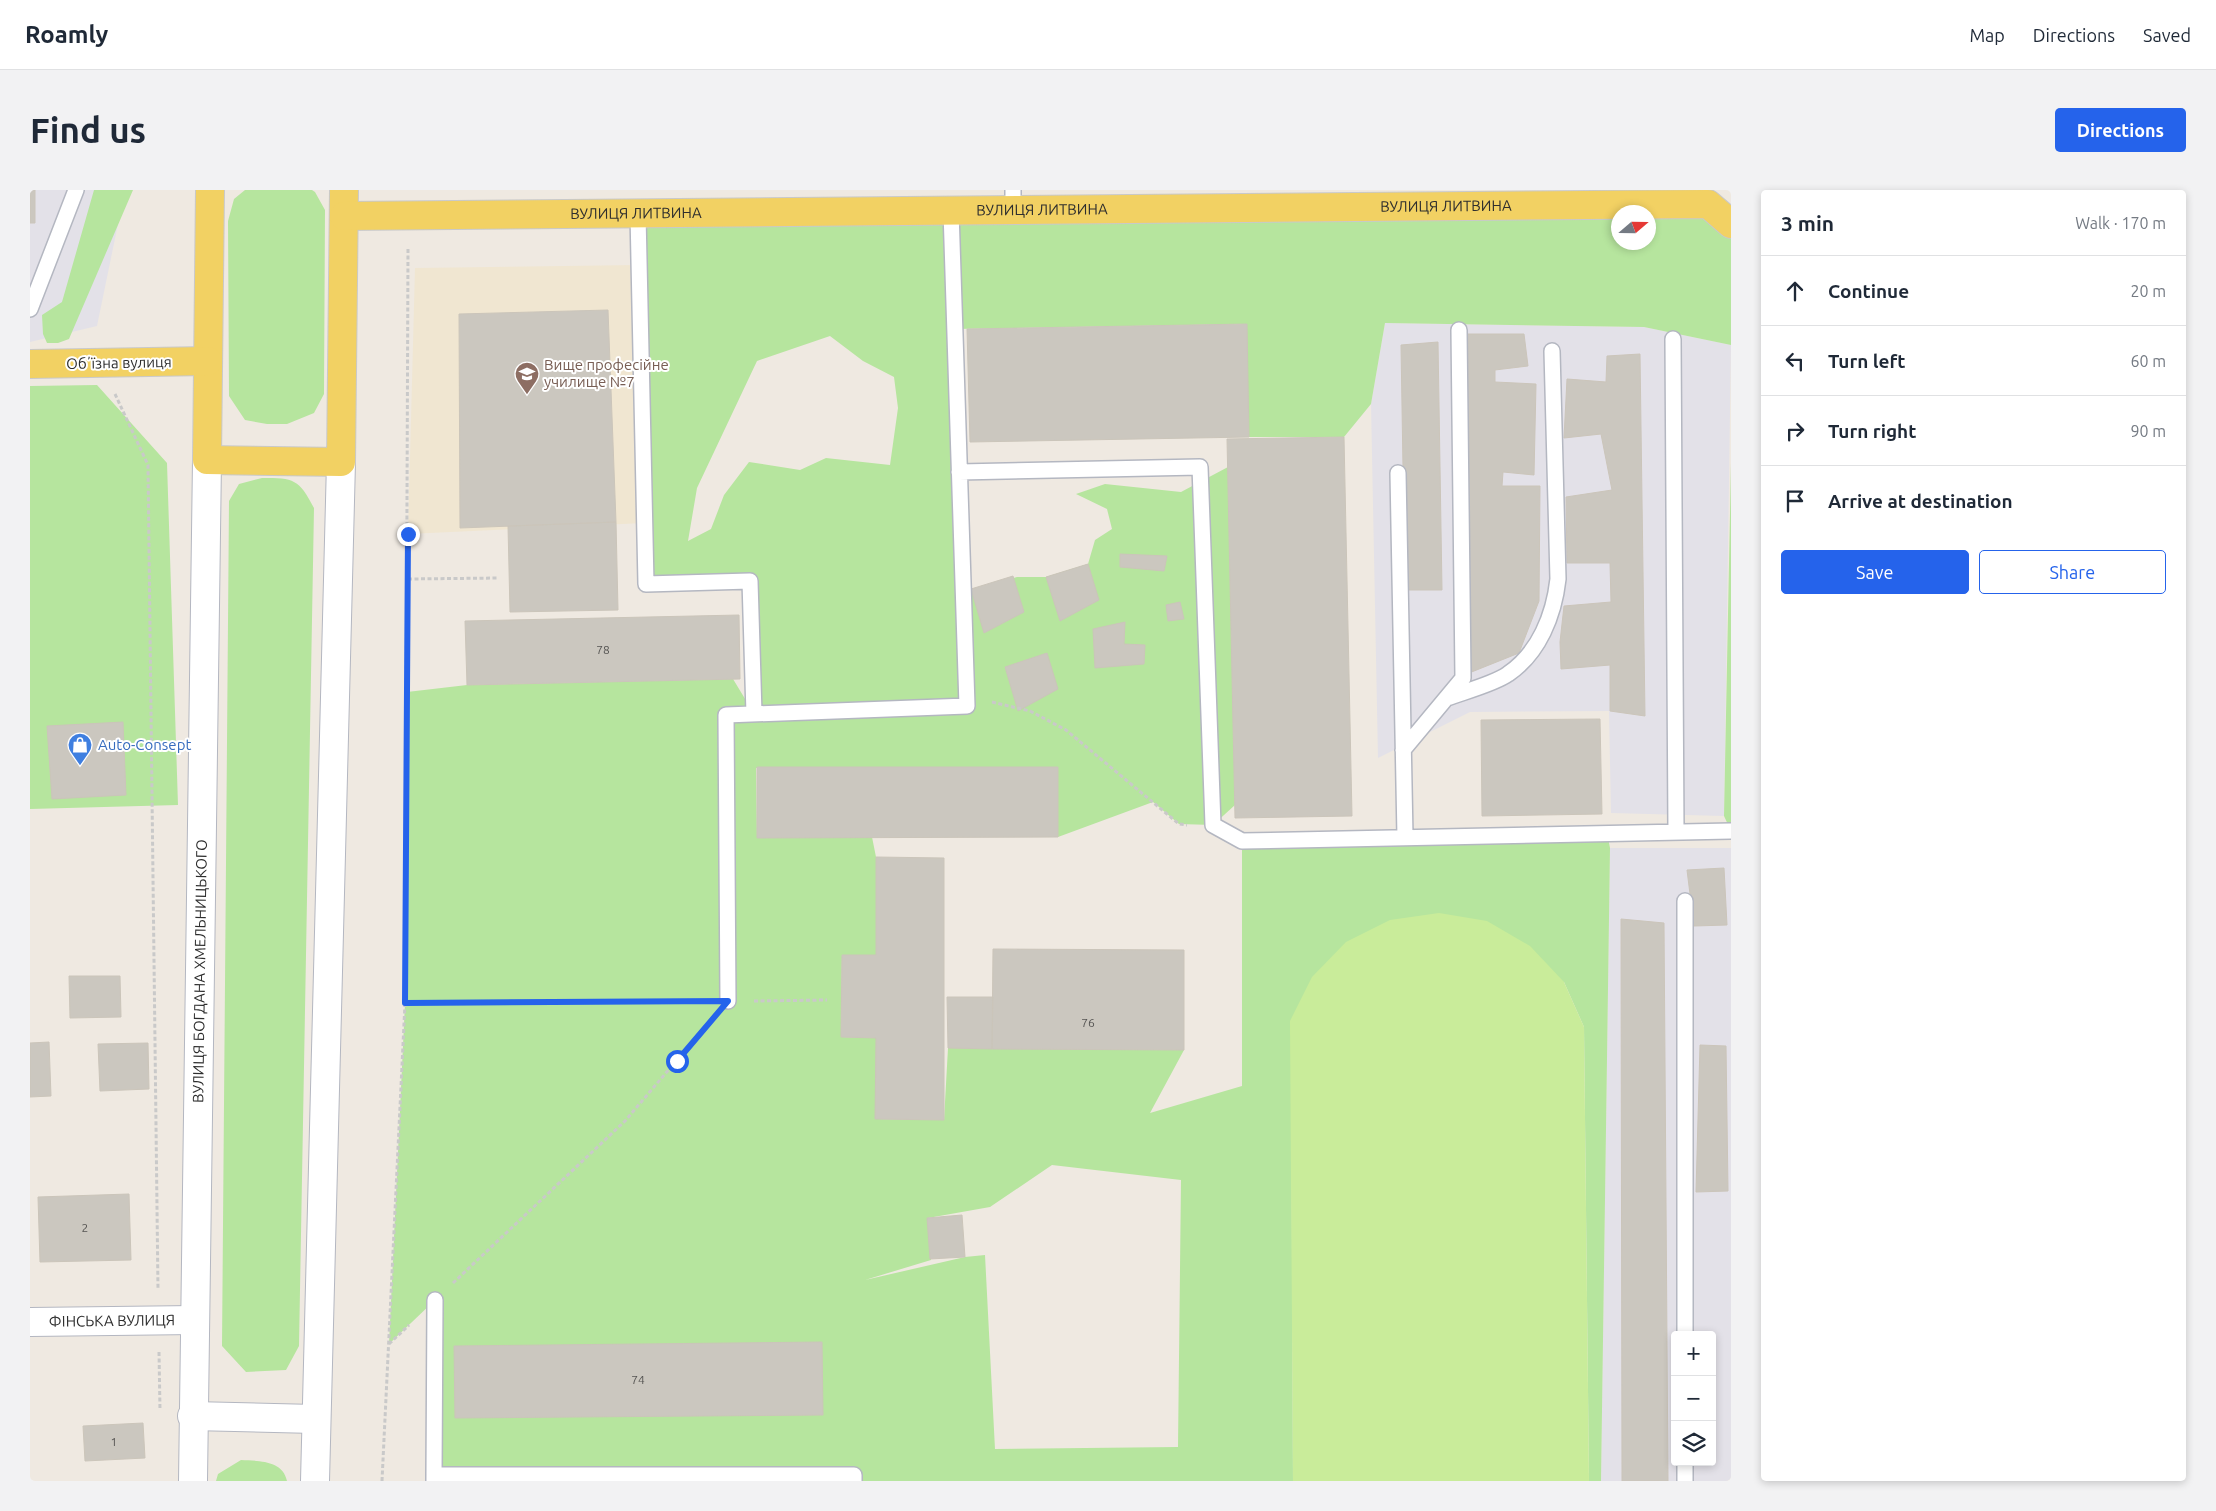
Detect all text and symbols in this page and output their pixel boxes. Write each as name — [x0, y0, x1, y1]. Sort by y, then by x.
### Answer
text: Roamly — [25, 21, 108, 48]
text: Map — [1969, 25, 2005, 45]
text: Directions — [2033, 25, 2115, 45]
text: Saved — [2143, 25, 2191, 45]
button: Directions — [2055, 108, 2186, 152]
text: Find us — [30, 110, 146, 150]
street label: ВУЛИЦЯ ЛИТВИНА — [1380, 197, 1512, 215]
street label: ВУЛИЦЯ ЛИТВИНА — [976, 200, 1108, 218]
street label: ВУЛИЦЯ ЛИТВИНА — [570, 204, 702, 222]
north arrow — [1611, 205, 1656, 250]
text: 3 min — [1781, 211, 1834, 235]
text: Walk · 170 m — [2075, 214, 2166, 232]
icon: ahead — [1781, 277, 1809, 305]
text: Continue — [1828, 280, 1909, 302]
text: 20 m — [2130, 282, 2166, 300]
icon: left — [1781, 347, 1809, 375]
text: Turn left — [1828, 350, 1906, 372]
text: 60 m — [2130, 352, 2166, 370]
street label: Обʼїзна вулиця — [66, 353, 172, 372]
place label: Вище професійне училище №7 — [544, 356, 669, 390]
school or university icon: Вище професійне училище №7 — [514, 361, 540, 395]
icon: right — [1781, 417, 1809, 445]
text: Turn right — [1828, 420, 1916, 442]
text: 90 m — [2130, 422, 2166, 440]
icon: arrive — [1781, 487, 1809, 515]
text: Arrive at destination — [1828, 490, 2013, 512]
route end — [397, 523, 420, 546]
button: Save — [1781, 550, 1969, 594]
button: Share — [1979, 550, 2166, 594]
house number: 78 — [596, 643, 610, 656]
shop icon: Auto-Consept — [67, 732, 93, 766]
place label: Auto-Consept — [98, 736, 191, 753]
street label: ВУЛИЦЯ БОГДАНА ХМЕЛЬНИЦЬКОГО — [189, 839, 210, 1103]
house number: 76 — [1081, 1016, 1095, 1029]
route start — [666, 1050, 689, 1073]
house number: 2 — [82, 1221, 88, 1234]
street label: ФІНСЬКА ВУЛИЦЯ — [49, 1311, 175, 1330]
map controls — [1671, 1331, 1716, 1466]
button: + — [1671, 1331, 1716, 1376]
house number: 74 — [631, 1373, 645, 1386]
button: − — [1671, 1376, 1716, 1421]
button: layers — [1671, 1421, 1716, 1466]
house number: 1 — [111, 1435, 117, 1448]

